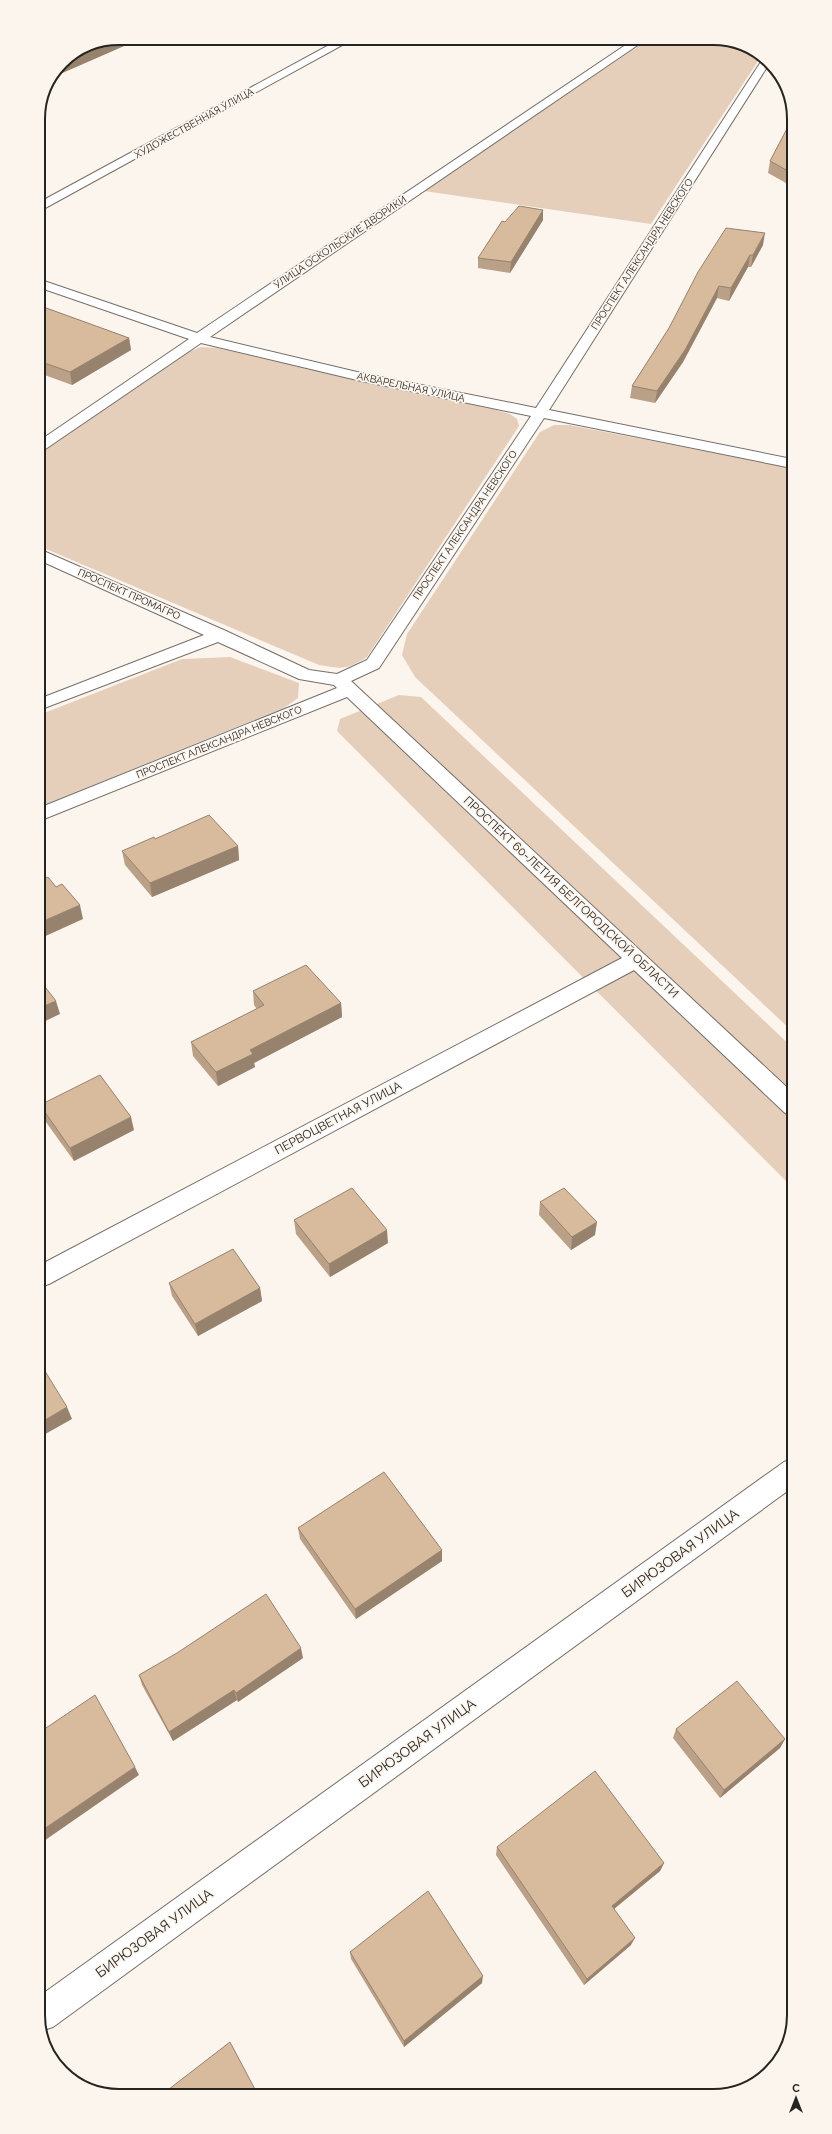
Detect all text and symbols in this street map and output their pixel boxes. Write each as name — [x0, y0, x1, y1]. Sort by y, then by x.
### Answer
street label: ХУДОЖЕСТВЕННАЯ УЛИЦА — [133, 85, 256, 160]
street label: ПРОСПЕКТ АЛЕКСАНДРА НЕВСКОГО — [589, 176, 695, 331]
street label: УЛИЦА ОСКОЛЬСКИЕ ДВОРИКИ — [272, 193, 408, 291]
street label: АКВАРЕЛЬНАЯ УЛИЦА — [356, 370, 466, 404]
street label: ПРОСПЕКТ АЛЕКСАНДРА НЕВСКОГО — [411, 448, 519, 602]
street label: ПРОСПЕКТ ПРОМАГРО — [76, 566, 182, 622]
street label: ПРОСПЕКТ АЛЕКСАНДРА НЕВСКОГО — [135, 703, 304, 780]
street label: ПРОСПЕКТ 60-ЛЕТИЯ БЕЛГОРОДСКОЙ ОБЛАСТИ — [461, 793, 681, 1001]
street label: ПЕРВОЦВЕТНАЯ УЛИЦА — [272, 1079, 404, 1157]
street label: БИРЮЗОВАЯ УЛИЦА — [618, 1505, 742, 1601]
street label: БИРЮЗОВАЯ УЛИЦА — [355, 1695, 479, 1791]
street label: БИРЮЗОВАЯ УЛИЦА — [92, 1885, 216, 1981]
north arrow — [776, 2078, 816, 2118]
text: С — [792, 2082, 800, 2095]

